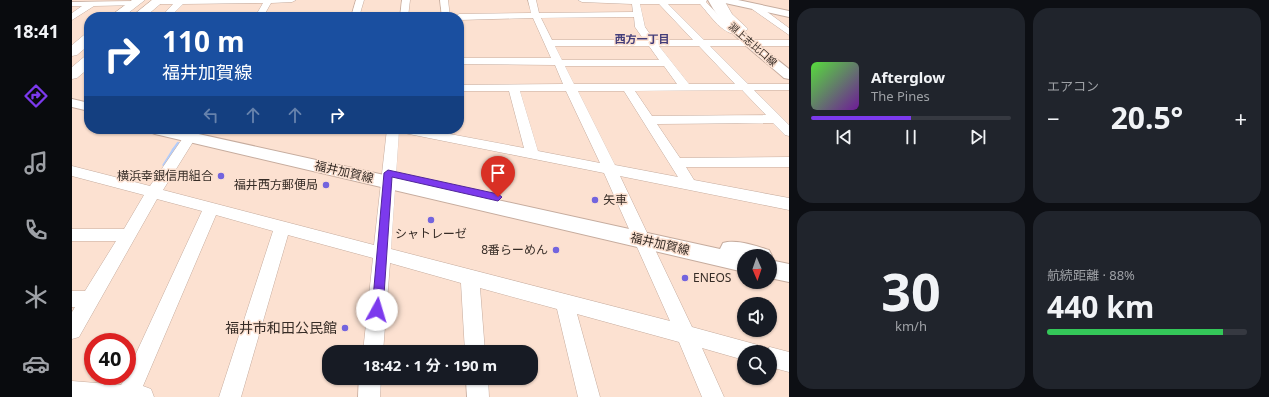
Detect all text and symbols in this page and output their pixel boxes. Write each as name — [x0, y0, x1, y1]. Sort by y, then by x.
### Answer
text: 18:41 — [13, 19, 59, 43]
street label: 淵上志比口線 — [726, 19, 780, 69]
text: 110 m — [162, 22, 245, 60]
icon: right — [96, 28, 148, 80]
district label: 西方一丁目 — [615, 31, 670, 46]
text: 福井加賀線 — [162, 60, 252, 84]
text: Afterglow — [871, 67, 945, 87]
text: エアコン — [1047, 77, 1099, 95]
icon: directions — [22, 82, 50, 110]
text: The Pines — [871, 87, 930, 105]
text: 20.5° — [1111, 97, 1183, 138]
text: − — [1047, 103, 1060, 133]
text: + — [1234, 103, 1247, 133]
icon: left — [200, 104, 222, 126]
icon: ahead — [242, 104, 264, 126]
icon: ahead — [284, 104, 306, 126]
icon: right — [326, 104, 348, 126]
icon: previous — [833, 126, 855, 148]
icon: pause — [900, 126, 922, 148]
icon: next — [967, 126, 989, 148]
icon: music — [22, 149, 50, 177]
street label: 福井加賀線 — [313, 156, 375, 187]
pin — [481, 156, 515, 197]
icon: arrive — [487, 162, 509, 184]
place label: 横浜幸銀信用組合 — [117, 167, 213, 184]
marker: 横浜幸銀信用組合 — [216, 171, 226, 181]
place label: 福井西方郵便局 — [234, 176, 318, 193]
marker: 福井西方郵便局 — [321, 180, 331, 190]
place label: 矢車 — [603, 191, 627, 208]
marker: 矢車 — [590, 195, 600, 205]
marker: シャトレーゼ — [426, 215, 436, 225]
icon: phone — [22, 216, 50, 244]
place label: シャトレーゼ — [395, 225, 467, 242]
street label: 福井加賀線 — [629, 228, 691, 259]
place label: 8番らーめん — [481, 241, 548, 258]
marker: 8番らーめん — [551, 245, 561, 255]
north arrow — [737, 249, 777, 289]
map controls — [737, 249, 777, 385]
text: 30 — [881, 255, 941, 326]
text: 航続距離 · 88% — [1047, 266, 1135, 284]
place label: ENEOS — [693, 269, 732, 286]
marker: ENEOS — [680, 273, 690, 283]
icon: climate — [22, 283, 50, 311]
text: 440 km — [1047, 286, 1154, 327]
position arrow — [356, 289, 398, 331]
button: sound — [737, 297, 777, 337]
text: km/h — [895, 317, 927, 335]
place label: 福井市和田公民館 — [225, 318, 337, 337]
marker: 福井市和田公民館 — [340, 323, 350, 333]
speed limit sign: 40 — [84, 333, 136, 385]
button: search — [737, 345, 777, 385]
icon: car — [22, 350, 50, 378]
text: 18:42 · 1 分 · 190 m — [363, 355, 497, 375]

